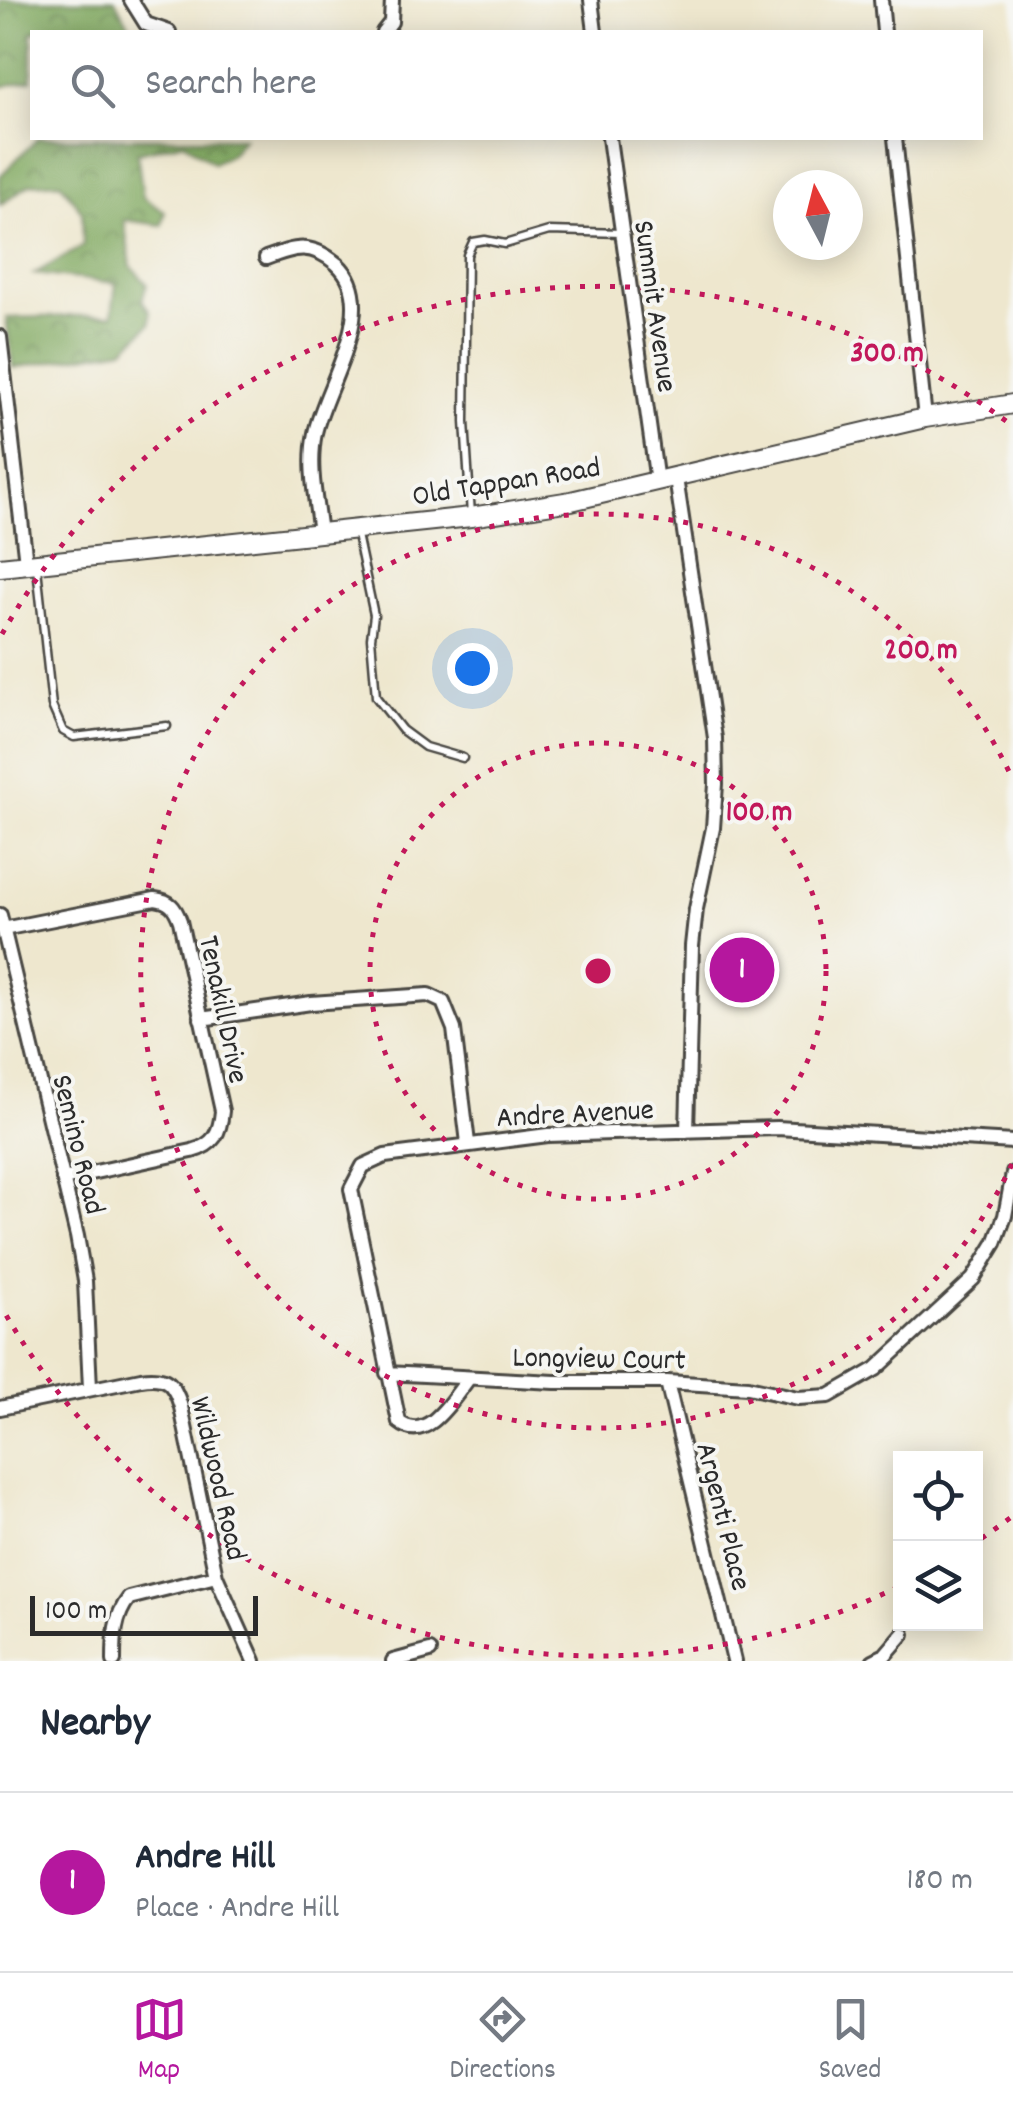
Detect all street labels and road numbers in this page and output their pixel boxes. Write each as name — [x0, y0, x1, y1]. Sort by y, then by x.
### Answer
street label: Summit Avenue — [619, 218, 686, 395]
street label: Old Tappan Road — [410, 448, 604, 521]
street label: Tenakill Drive — [184, 932, 257, 1088]
street label: Semino Road — [38, 1071, 114, 1220]
street label: Andre Avenue — [495, 1091, 655, 1142]
street label: Longview Court — [512, 1338, 686, 1385]
street label: Wildwood Road — [176, 1393, 255, 1565]
street label: Argenti Place — [681, 1439, 760, 1596]

